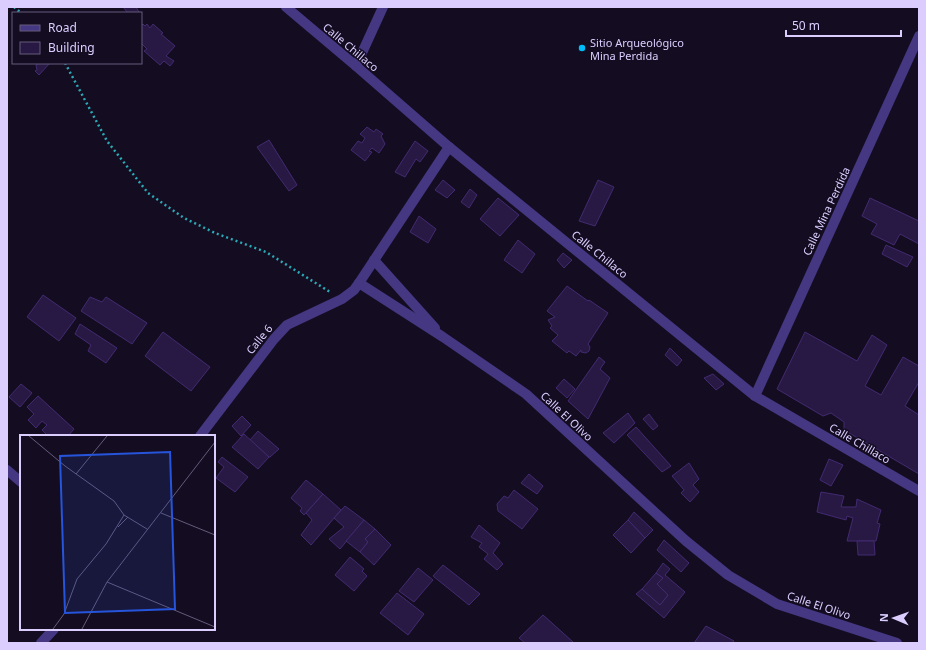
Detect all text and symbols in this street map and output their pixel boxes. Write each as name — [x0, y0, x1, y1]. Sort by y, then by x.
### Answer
legend — [12, 12, 142, 64]
scale bar — [786, 12, 901, 38]
text: 50 m — [792, 17, 820, 34]
text: Road — [48, 19, 77, 36]
street label: Calle Chillaco — [320, 19, 382, 75]
place label: Sitio Arqueológico Mina Perdida — [590, 35, 684, 63]
text: Building — [48, 39, 95, 56]
marker: Sitio Arqueológico Mina Perdida — [577, 43, 587, 53]
street label: Calle Mina Perdida — [799, 164, 853, 258]
street label: Calle Chillaco — [569, 227, 632, 282]
street label: Calle 6 — [242, 321, 276, 357]
street label: Calle El Olivo — [538, 388, 597, 444]
street label: Calle Chillaco — [827, 419, 894, 467]
inset map — [20, 435, 215, 630]
street label: Calle El Olivo — [785, 588, 853, 622]
north arrow — [874, 598, 914, 638]
text: N — [876, 613, 891, 622]

